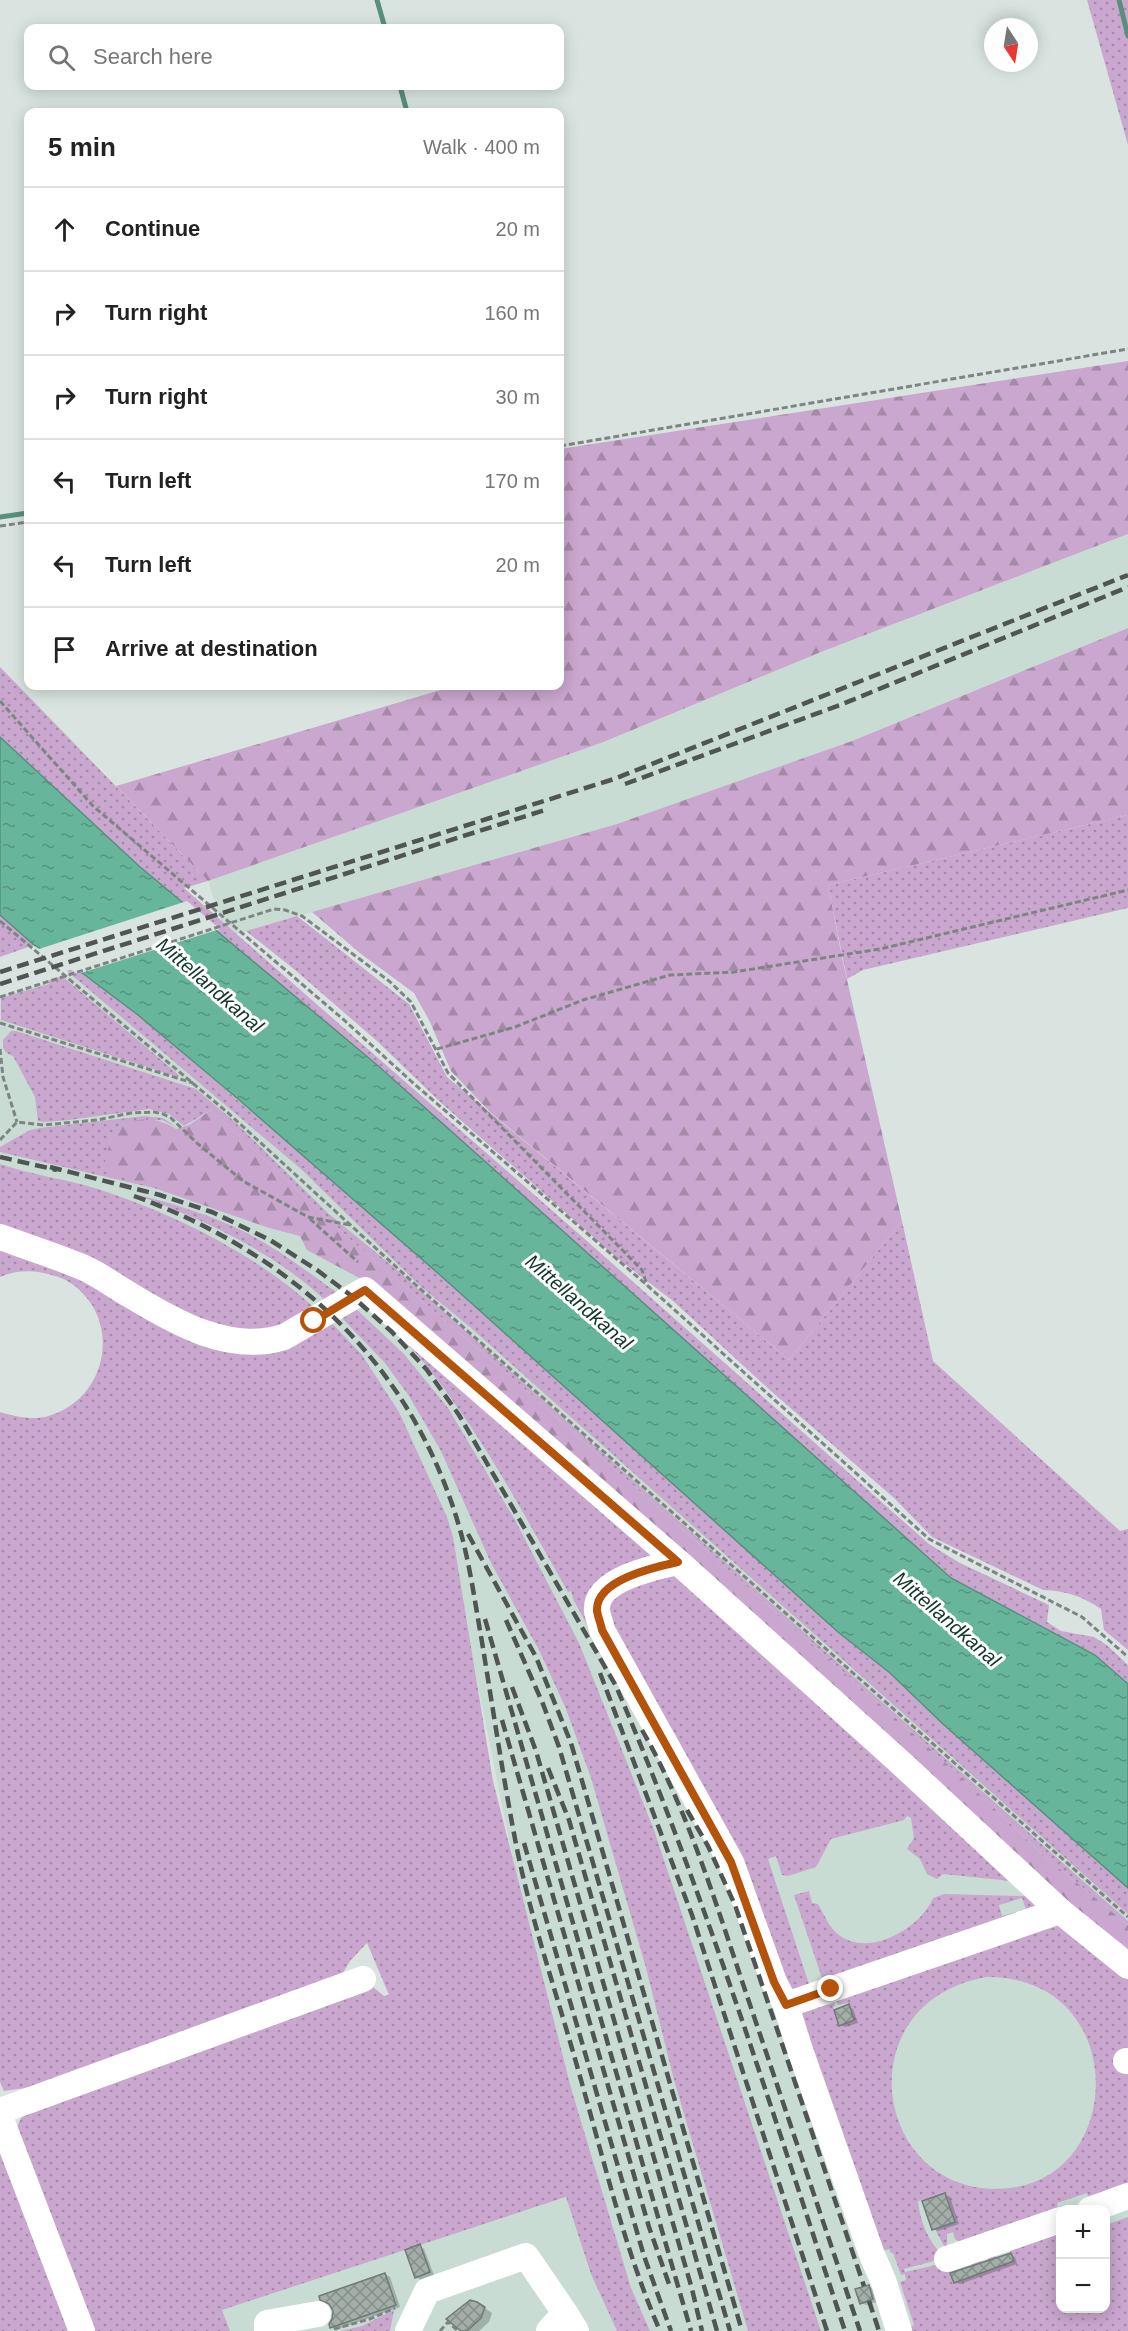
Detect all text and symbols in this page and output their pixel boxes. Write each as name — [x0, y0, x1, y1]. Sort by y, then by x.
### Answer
north arrow — [984, 18, 1038, 72]
search box — [24, 24, 564, 90]
icon: search — [45, 41, 78, 74]
text: Search here — [93, 44, 213, 69]
text: 5 min — [48, 132, 116, 162]
text: Walk · 400 m — [423, 136, 540, 158]
icon: ahead — [48, 213, 81, 246]
text: Continue — [105, 216, 200, 241]
text: 20 m — [496, 218, 540, 240]
icon: right — [48, 297, 81, 330]
text: Turn right — [105, 300, 207, 325]
text: 160 m — [484, 302, 540, 324]
icon: right — [48, 381, 81, 414]
text: Turn right — [105, 384, 207, 409]
text: 30 m — [496, 386, 540, 408]
icon: left — [48, 465, 81, 498]
text: Turn left — [105, 468, 191, 493]
text: 170 m — [484, 470, 540, 492]
icon: left — [48, 549, 81, 582]
text: Turn left — [105, 552, 191, 577]
text: 20 m — [496, 554, 540, 576]
icon: arrive — [48, 633, 81, 666]
text: Arrive at destination — [105, 636, 318, 661]
water label: Mittellandkanal — [152, 933, 268, 1037]
water label: Mittellandkanal — [521, 1250, 637, 1354]
route start — [300, 1307, 326, 1333]
water label: Mittellandkanal — [889, 1567, 1005, 1671]
route end — [817, 1975, 843, 2001]
map controls — [1056, 2205, 1110, 2313]
button: + — [1056, 2205, 1110, 2259]
button: − — [1056, 2259, 1110, 2313]

